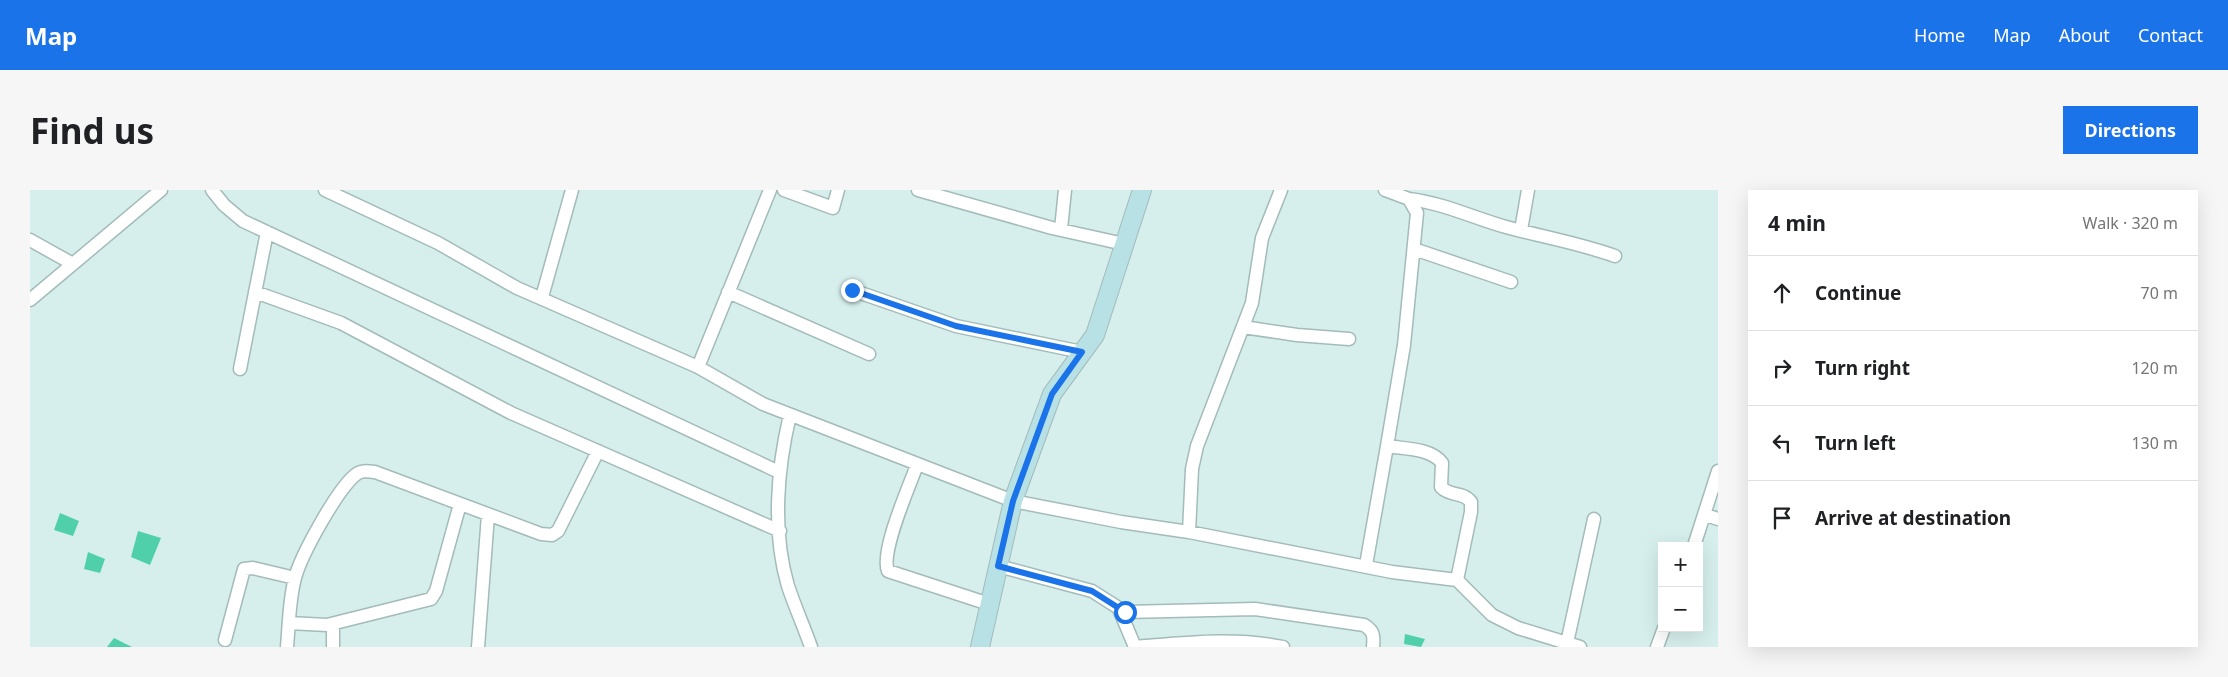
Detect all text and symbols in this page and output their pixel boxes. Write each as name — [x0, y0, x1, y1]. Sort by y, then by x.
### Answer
text: Map — [25, 19, 77, 52]
text: Home — [1914, 23, 1965, 47]
text: Map — [1993, 23, 2031, 47]
text: About — [2059, 23, 2110, 47]
text: Contact — [2138, 23, 2203, 47]
button: Directions — [2063, 106, 2198, 154]
text: Find us — [30, 107, 154, 154]
text: 4 min — [1768, 209, 1826, 237]
text: Walk · 320 m — [2083, 212, 2178, 234]
route end — [841, 279, 864, 302]
icon: ahead — [1768, 279, 1796, 307]
text: Continue — [1815, 280, 1901, 306]
text: 70 m — [2141, 282, 2178, 304]
icon: right — [1768, 354, 1796, 382]
text: Turn right — [1815, 355, 1910, 381]
text: 120 m — [2131, 357, 2178, 379]
icon: left — [1768, 429, 1796, 457]
text: Turn left — [1815, 430, 1896, 456]
text: 130 m — [2131, 432, 2178, 454]
icon: arrive — [1768, 504, 1796, 532]
text: Arrive at destination — [1815, 505, 2011, 531]
map controls — [1658, 542, 1703, 632]
button: + — [1658, 542, 1703, 587]
button: − — [1658, 587, 1703, 632]
route start — [1114, 601, 1137, 624]

